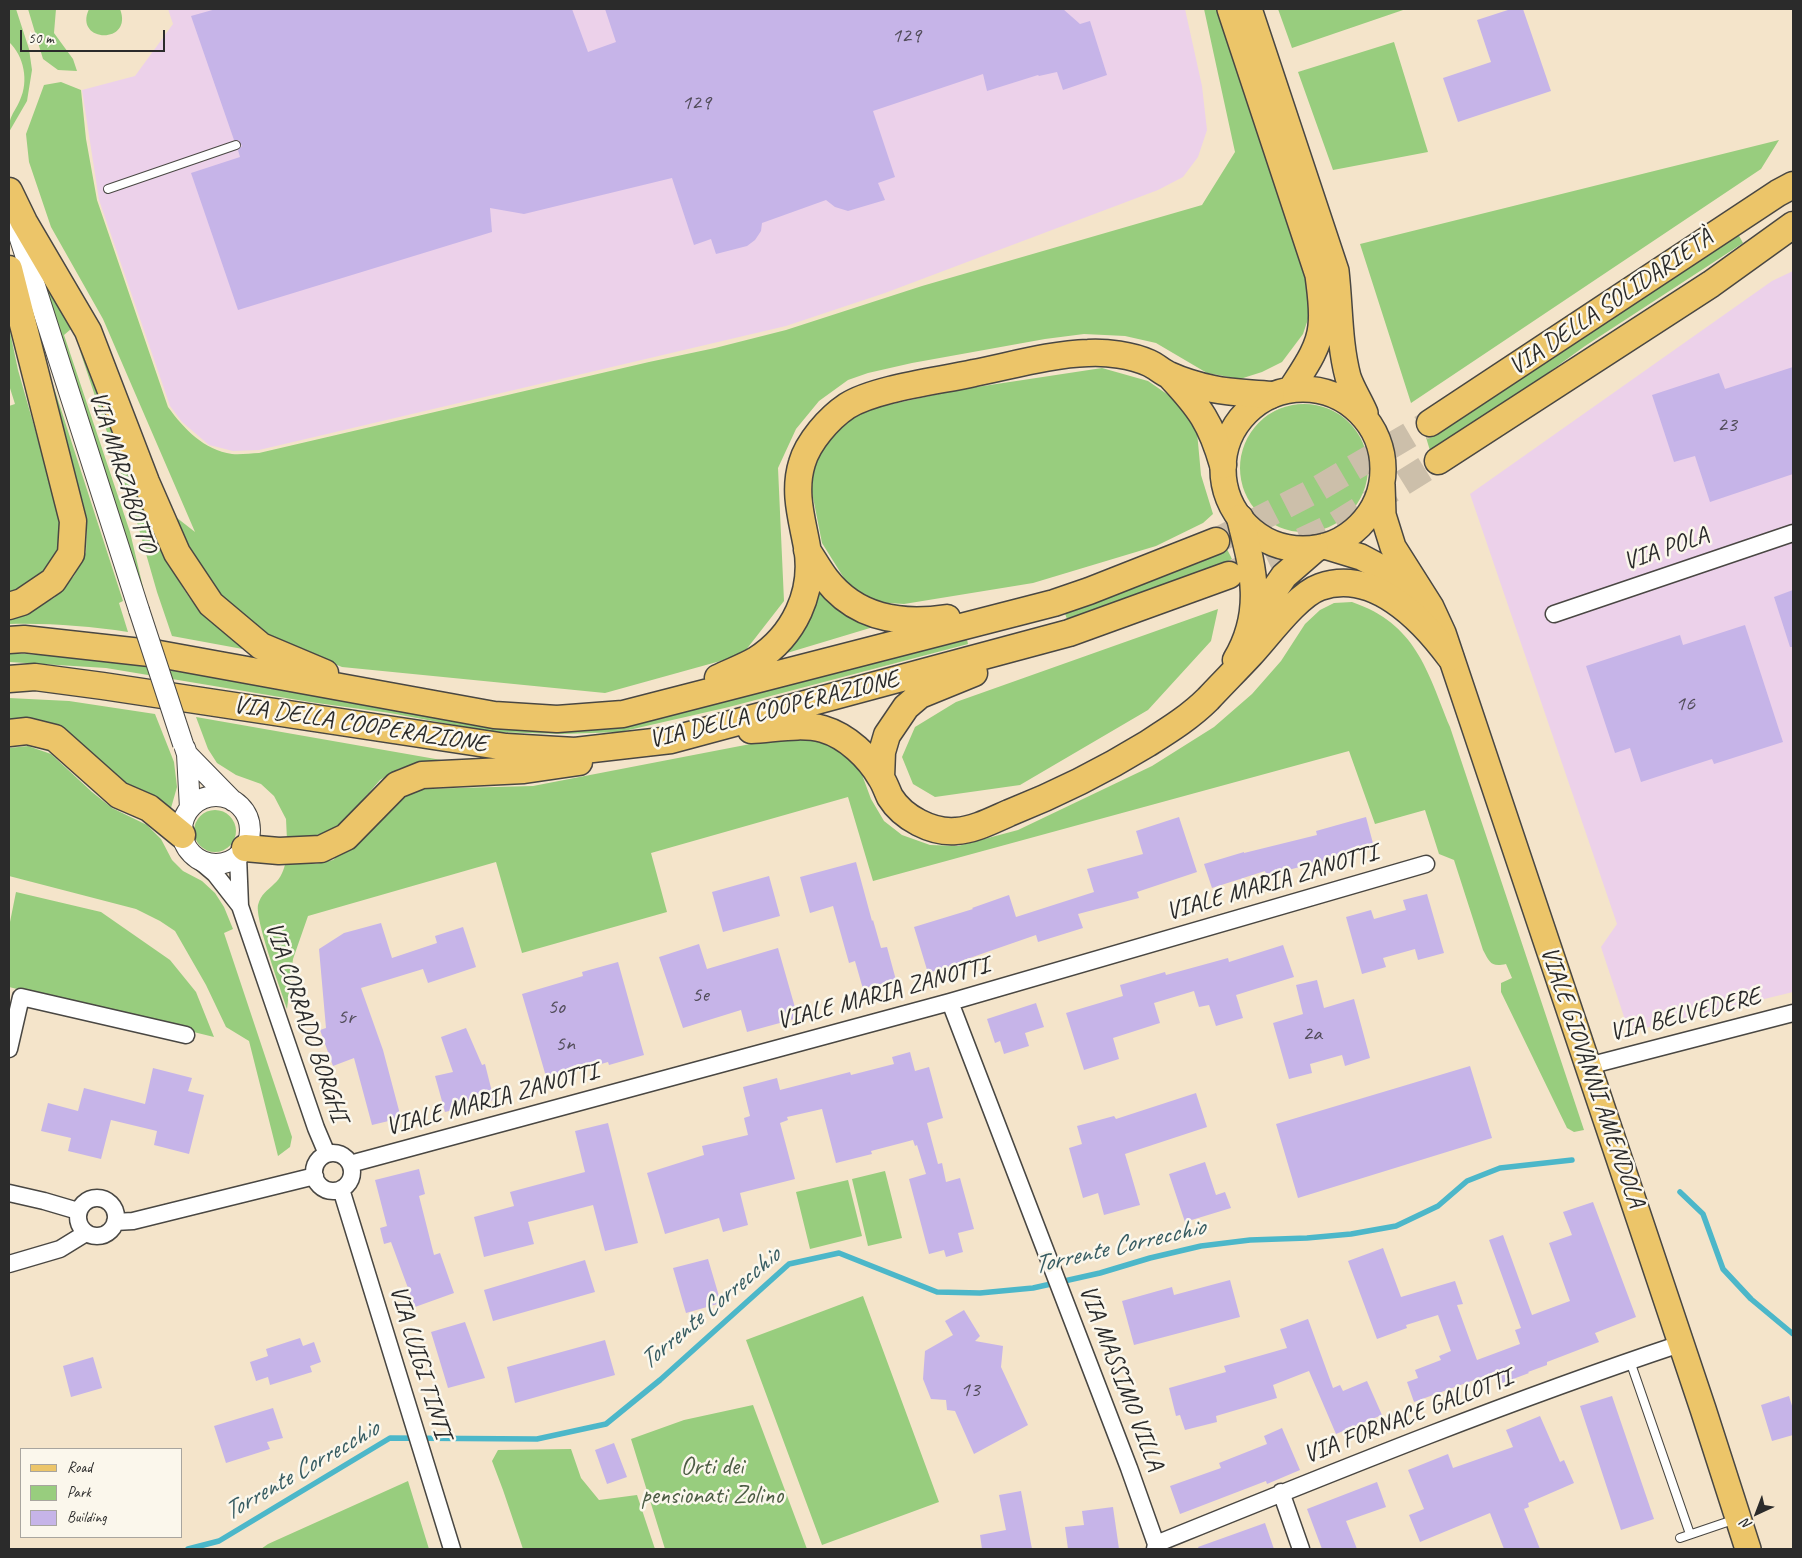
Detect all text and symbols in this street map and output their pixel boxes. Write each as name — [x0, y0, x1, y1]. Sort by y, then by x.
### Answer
scale bar — [22, 20, 168, 52]
house number: 129 — [891, 23, 921, 49]
text: 50 m — [28, 29, 54, 48]
house number: 129 — [681, 90, 711, 116]
street label: VIA DELLA SOLIDARIETÀ — [1503, 224, 1719, 382]
street label: VIA MARZABOTTO — [82, 388, 162, 556]
house number: 23 — [1717, 412, 1737, 438]
street label: VIA POLA — [1620, 521, 1712, 577]
street label: VIA DELLA COOPERAZIONE — [646, 664, 902, 756]
street label: VIA DELLA COOPERAZIONE — [231, 690, 489, 760]
house number: 16 — [1675, 691, 1695, 717]
street label: VIALE MARIA ZANOTTI — [1163, 838, 1381, 928]
street label: VIA CORRADO BORGHI — [258, 918, 354, 1126]
street label: VIALE GIOVANNI AMENDOLA — [1533, 943, 1651, 1211]
street label: VIALE MARIA ZANOTTI — [774, 951, 992, 1037]
house number: 5e — [691, 982, 709, 1008]
street label: VIA BELVEDERE — [1606, 982, 1764, 1048]
house number: 5o — [547, 994, 565, 1020]
house number: 5r — [337, 1004, 355, 1030]
house number: 2a — [1302, 1021, 1322, 1047]
house number: 5n — [555, 1031, 575, 1057]
street label: VIALE MARIA ZANOTTI — [383, 1057, 601, 1143]
water label: Torrente Correcchio — [1031, 1212, 1207, 1282]
water label: Torrente Correcchio — [633, 1241, 787, 1377]
street label: VIA MASSIMO VILLA — [1072, 1281, 1170, 1475]
street label: VIA LUIGI TINTI — [383, 1282, 457, 1442]
street label: VIA FORNACE GALLOTTI — [1299, 1363, 1517, 1471]
house number: 13 — [960, 1377, 980, 1403]
water label: Torrente Correcchio — [218, 1414, 384, 1528]
legend — [20, 1448, 182, 1538]
park label: Orti dei pensionati Zolino — [641, 1452, 783, 1511]
text: Road — [67, 1458, 92, 1477]
text: Park — [67, 1483, 91, 1502]
north arrow — [1732, 1488, 1782, 1538]
text: Building — [67, 1508, 106, 1527]
text: N — [1737, 1515, 1755, 1534]

